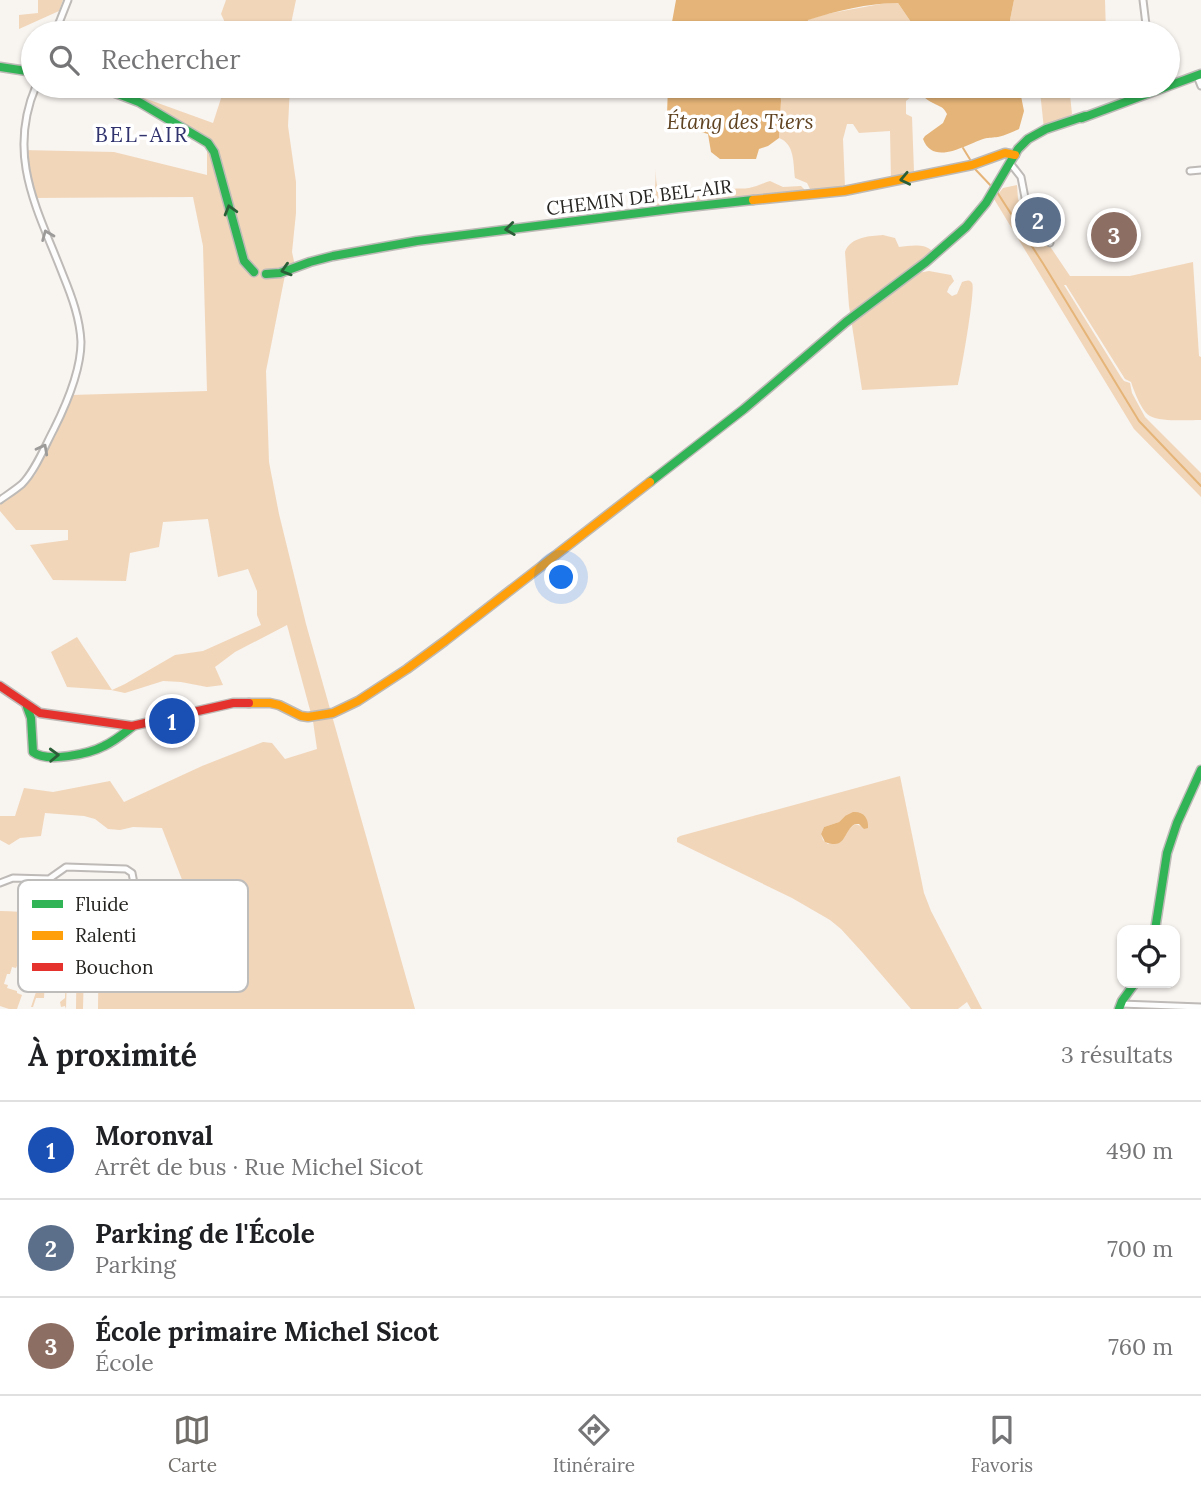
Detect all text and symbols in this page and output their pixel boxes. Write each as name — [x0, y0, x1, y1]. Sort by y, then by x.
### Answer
search box — [21, 21, 1180, 98]
icon: search — [45, 41, 83, 79]
text: Rechercher — [101, 43, 240, 76]
water label: Étang des Tiers — [667, 108, 813, 135]
district label: BEL-AIR — [95, 121, 189, 148]
one-way arrow — [899, 171, 911, 186]
street label: CHEMIN DE BEL-AIR — [545, 174, 733, 220]
pin: 2 — [1015, 194, 1061, 246]
one-way arrow — [224, 204, 238, 216]
pin: 3 — [1091, 209, 1137, 261]
one-way arrow — [504, 221, 515, 236]
one-way arrow — [41, 229, 55, 241]
one-way arrow — [281, 262, 293, 277]
one-way arrow — [35, 444, 48, 456]
your location — [544, 560, 578, 594]
pin: 1 — [149, 695, 195, 747]
one-way arrow — [48, 748, 59, 763]
legend — [18, 880, 248, 992]
text: Fluide — [75, 892, 129, 916]
text: Ralenti — [75, 923, 136, 947]
map controls — [1117, 925, 1180, 988]
button: locate — [1117, 925, 1180, 988]
text: Bouchon — [75, 955, 153, 979]
text: À proximité — [28, 1036, 197, 1074]
text: 3 résultats — [1061, 1040, 1173, 1069]
text: Moronval — [95, 1119, 213, 1152]
text: 1 — [46, 1136, 56, 1165]
text: 490 m — [1106, 1136, 1173, 1165]
text: Arrêt de bus · Rue Michel Sicot — [95, 1152, 423, 1181]
text: Parking de l'École — [95, 1217, 315, 1250]
text: 2 — [45, 1234, 57, 1263]
text: 700 m — [1107, 1234, 1173, 1263]
text: Parking — [95, 1250, 176, 1279]
text: École primaire Michel Sicot — [95, 1315, 439, 1348]
text: 3 — [45, 1332, 57, 1361]
text: 760 m — [1108, 1332, 1173, 1361]
text: École — [95, 1348, 154, 1377]
tab: Carte — [168, 1411, 217, 1477]
tab: Itinéraire — [553, 1411, 635, 1477]
tab: Favoris — [971, 1411, 1033, 1477]

